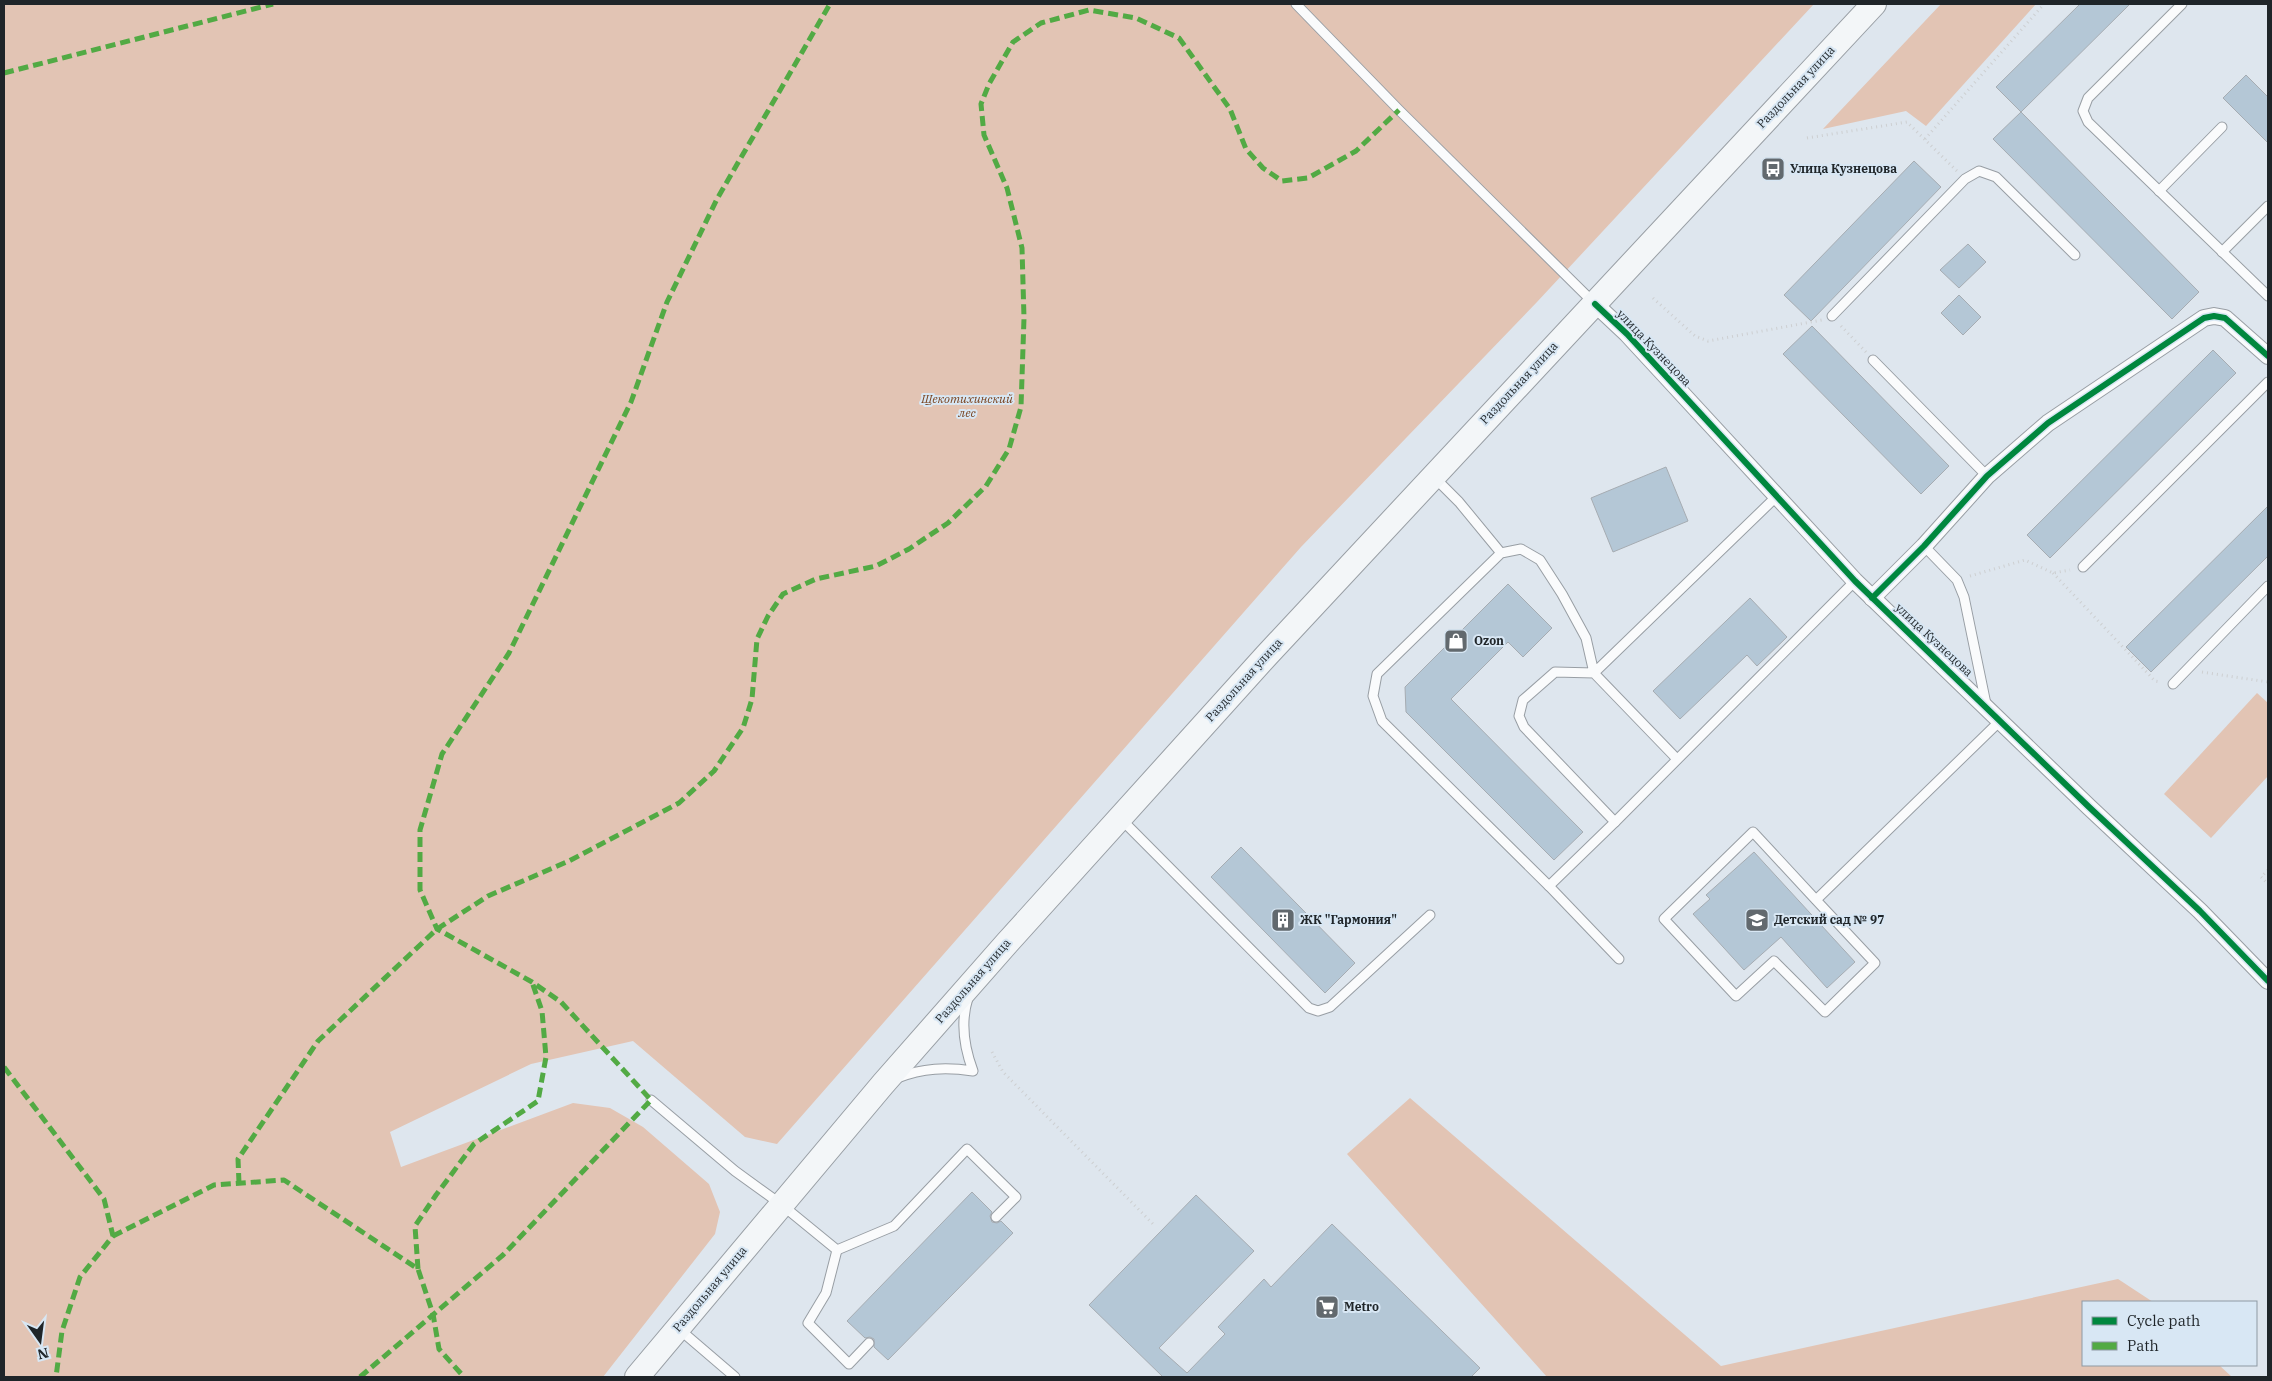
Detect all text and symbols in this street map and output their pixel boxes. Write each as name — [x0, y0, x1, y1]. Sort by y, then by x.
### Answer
street label: Раздольная улица — [1754, 42, 1838, 131]
bus stop icon: Улица Кузнецова — [1760, 156, 1786, 182]
place label: Улица Кузнецова — [1790, 161, 1897, 176]
street label: улица Кузнецова — [1614, 306, 1695, 389]
street label: Раздольная улица — [1477, 338, 1561, 427]
park label: Щекотихинский лес — [920, 391, 1013, 420]
street label: улица Кузнецова — [1892, 600, 1977, 680]
shop icon: Ozon — [1443, 628, 1469, 654]
place label: Ozon — [1474, 633, 1504, 648]
street label: Раздольная улица — [1202, 634, 1285, 725]
building icon: ЖК "Гармония" — [1270, 907, 1296, 933]
school or university icon: Детский сад № 97 — [1744, 907, 1770, 933]
place label: ЖК "Гармония" — [1300, 912, 1397, 927]
place label: Детский сад № 97 — [1774, 912, 1885, 927]
street label: Раздольная улица — [932, 935, 1014, 1026]
street label: Раздольная улица — [669, 1242, 750, 1335]
supermarket icon: Metro — [1314, 1294, 1340, 1320]
place label: Metro — [1344, 1299, 1379, 1314]
legend — [2082, 1301, 2257, 1366]
text: Cycle path — [2127, 1311, 2200, 1330]
north arrow — [15, 1316, 65, 1366]
text: Path — [2127, 1336, 2159, 1355]
text: N — [36, 1344, 51, 1364]

